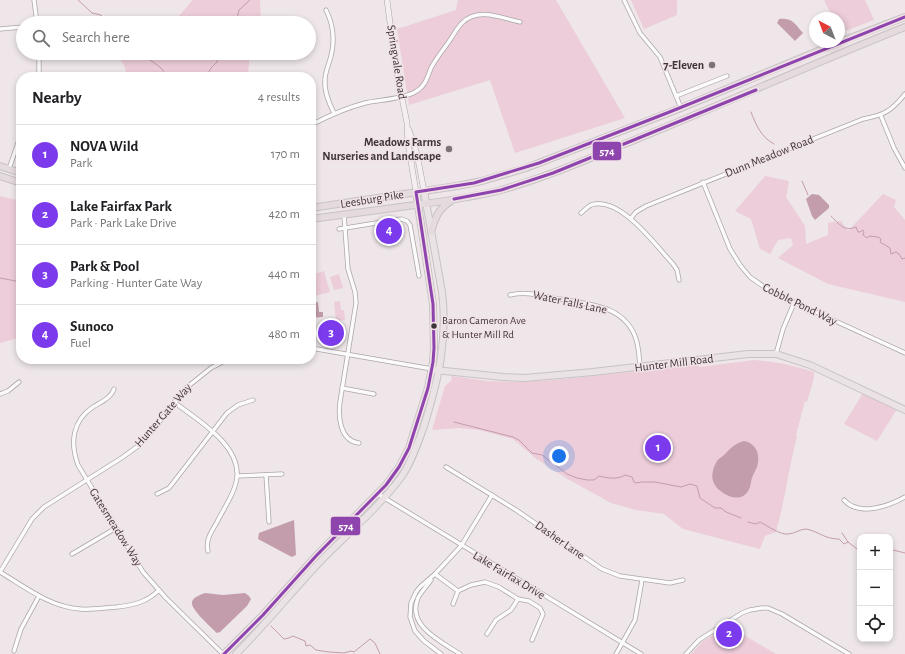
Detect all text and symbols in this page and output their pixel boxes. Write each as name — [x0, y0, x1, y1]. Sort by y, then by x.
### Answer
north arrow — [809, 12, 845, 48]
search box — [16, 16, 316, 60]
street label: Springvale Road — [385, 24, 409, 100]
icon: search — [30, 27, 52, 49]
text: Search here — [62, 30, 130, 45]
place label: 7-Eleven — [663, 59, 704, 71]
marker: 7-Eleven — [707, 60, 717, 70]
text: Nearby — [32, 89, 82, 106]
text: 4 results — [258, 91, 300, 104]
street label: Dunn Meadow Road — [723, 133, 815, 179]
place label: Meadows Farms Nurseries and Landscape — [322, 136, 441, 162]
text: NOVA Wild — [70, 139, 138, 154]
line badge: 574 — [592, 141, 622, 161]
marker: Meadows Farms Nurseries and Landscape — [444, 144, 454, 154]
text: 574 — [599, 146, 615, 157]
text: 1 — [43, 148, 47, 161]
text: 170 m — [271, 148, 300, 161]
text: Park — [70, 157, 92, 170]
street label: Leesburg Pike — [339, 188, 405, 210]
text: Lake Fairfax Park — [70, 199, 172, 214]
text: 2 — [42, 208, 48, 221]
text: 420 m — [268, 208, 300, 221]
pin: 4 — [376, 216, 402, 246]
text: Park · Park Lake Drive — [70, 217, 177, 230]
text: Park & Pool — [70, 259, 139, 274]
text: 3 — [42, 268, 48, 281]
text: 440 m — [268, 268, 300, 281]
text: Parking · Hunter Gate Way — [70, 277, 202, 290]
street label: Cobble Pond Way — [760, 281, 839, 328]
street label: Water Falls Lane — [532, 288, 608, 316]
place label: Baron Cameron Ave & Hunter Mill Rd — [442, 315, 526, 340]
pin: 3 — [318, 318, 344, 348]
text: Sunoco — [70, 319, 114, 334]
marker: Baron Cameron Ave & Hunter Mill Rd — [429, 321, 439, 331]
text: 4 — [42, 328, 48, 341]
text: 480 m — [268, 328, 300, 341]
text: Fuel — [70, 337, 91, 350]
street label: Hunter Mill Road — [634, 352, 714, 374]
street label: Hunter Gate Way — [132, 381, 194, 450]
pin: 1 — [645, 433, 671, 463]
your location — [549, 446, 569, 466]
street label: Gatesmeadow Way — [86, 486, 145, 569]
line badge: 574 — [330, 516, 361, 536]
street label: Dasher Lane — [533, 519, 587, 561]
text: 574 — [338, 521, 354, 532]
map controls — [857, 534, 893, 642]
button: + — [857, 534, 893, 570]
street label: Lake Fairfax Drive — [471, 549, 547, 601]
button: − — [857, 570, 893, 606]
button: locate — [857, 606, 893, 642]
pin: 2 — [716, 619, 742, 649]

